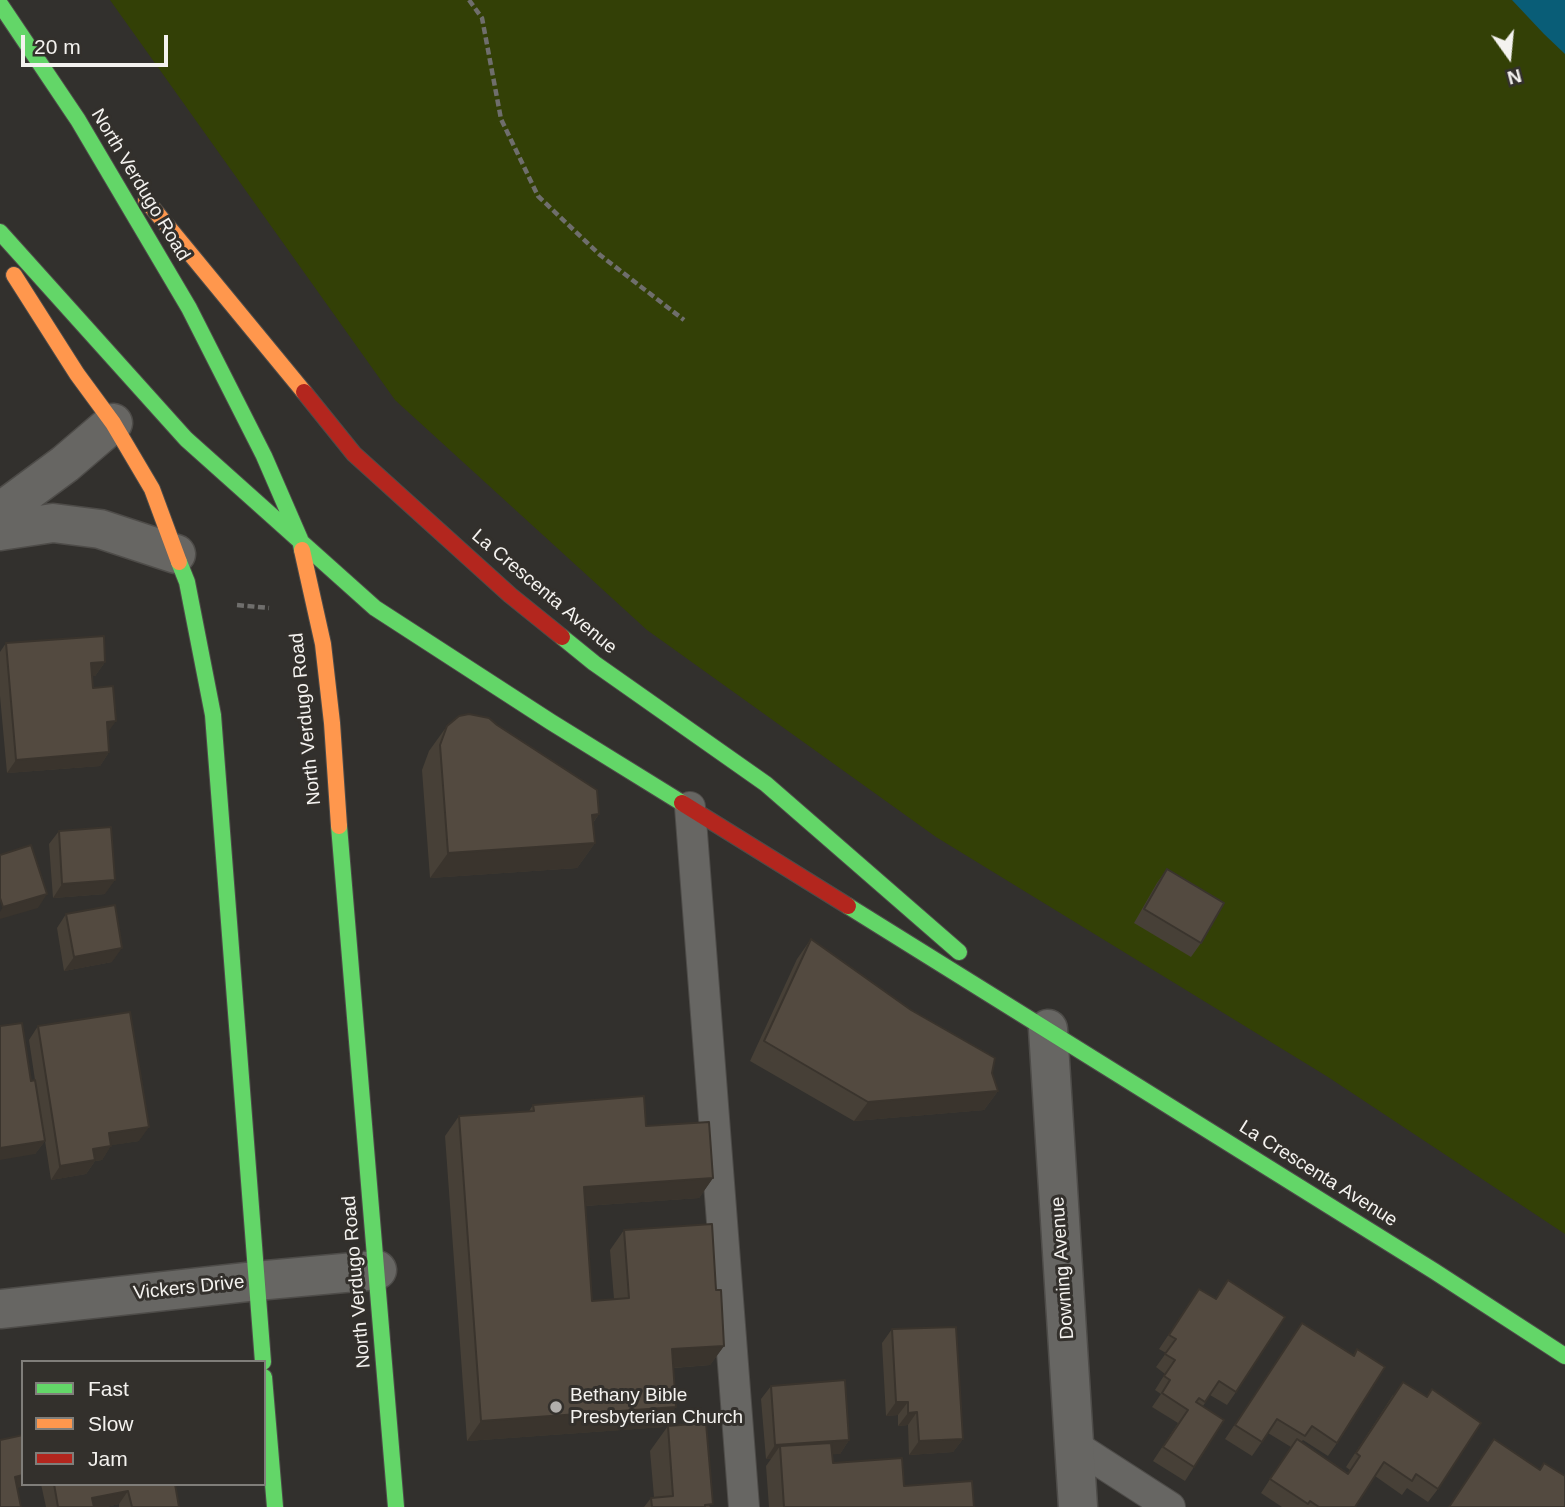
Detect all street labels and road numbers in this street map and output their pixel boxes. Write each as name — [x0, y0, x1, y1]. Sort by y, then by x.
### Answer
street label: North Verdugo Road — [86, 105, 194, 265]
street label: La Crescenta Avenue — [467, 525, 621, 659]
street label: North Verdugo Road — [286, 632, 326, 806]
street label: La Crescenta Avenue — [1235, 1116, 1401, 1232]
street label: North Verdugo Road — [338, 1195, 376, 1369]
street label: Downing Avenue — [1047, 1196, 1079, 1340]
street label: Vickers Drive — [132, 1271, 246, 1305]

